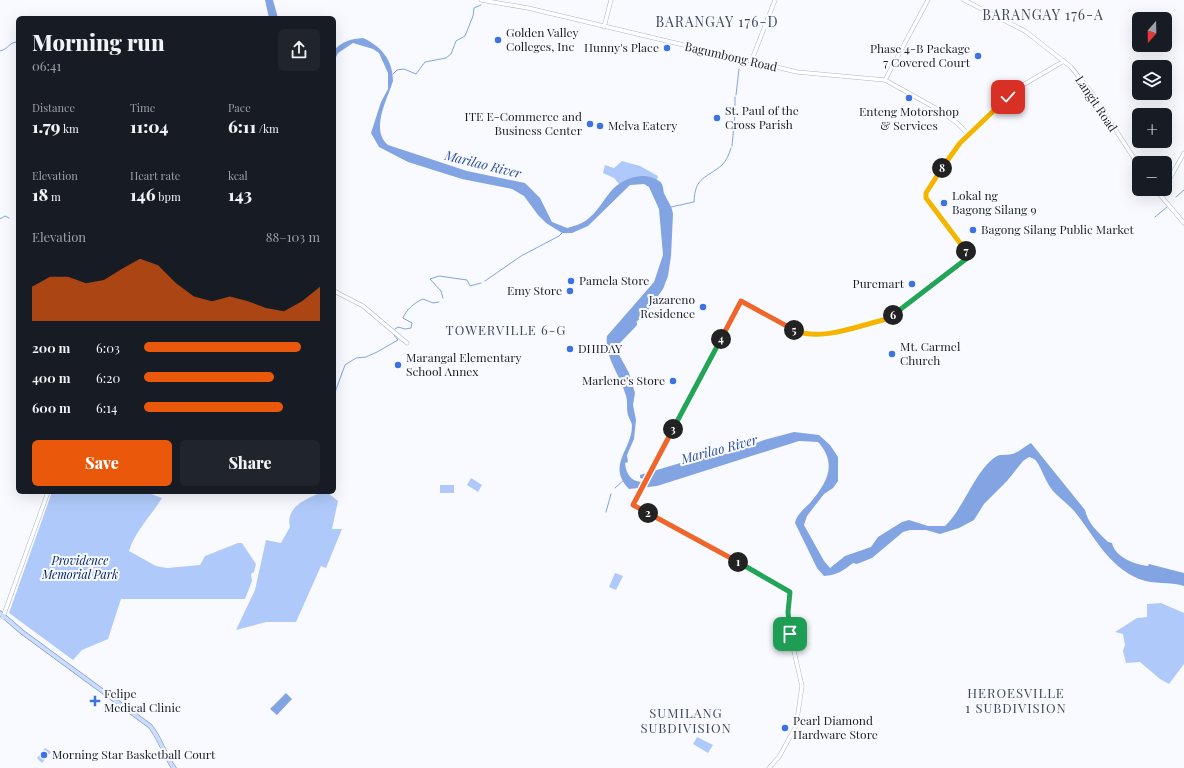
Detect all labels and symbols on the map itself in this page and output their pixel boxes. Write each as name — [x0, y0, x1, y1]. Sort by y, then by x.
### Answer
district label: BARANGAY 176-A — [982, 5, 1104, 24]
district label: BARANGAY 176-D — [655, 12, 779, 31]
north arrow — [1132, 12, 1172, 52]
place label: Golden Valley Colleges, Inc — [506, 24, 579, 54]
marker: Golden Valley Colleges, Inc — [493, 35, 503, 45]
street label: Bagumbong Road — [683, 38, 779, 74]
place label: Hunny's Place — [584, 39, 659, 55]
place label: Phase 4-B Package 7 Covered Court — [870, 40, 971, 70]
marker: Hunny's Place — [662, 43, 672, 53]
marker: Phase 4-B Package 7 Covered Court — [973, 51, 983, 61]
street label: Langit Road — [1072, 72, 1121, 135]
pin — [991, 80, 1025, 114]
marker: Enteng Motorshop & Services — [904, 93, 914, 103]
place label: St. Paul of the Cross Parish — [725, 102, 799, 132]
place label: Enteng Motorshop & Services — [859, 103, 959, 133]
place label: ITE E-Commerce and Business Center — [465, 108, 583, 138]
marker: St. Paul of the Cross Parish — [712, 113, 722, 123]
place label: Melva Eatery — [608, 117, 677, 133]
marker: ITE E-Commerce and Business Center — [585, 119, 595, 129]
marker: Melva Eatery — [595, 121, 605, 131]
water label: Marilao River — [442, 146, 524, 181]
pin: 8 — [932, 158, 952, 178]
place label: Lokal ng Bagong Silang 9 — [952, 187, 1037, 217]
marker: Lokal ng Bagong Silang 9 — [939, 198, 949, 208]
place label: Bagong Silang Public Market — [981, 221, 1135, 237]
marker: Bagong Silang Public Market — [968, 225, 978, 235]
pin: 7 — [956, 241, 976, 261]
place label: Pamela Store — [579, 272, 649, 288]
place label: Puremart — [853, 275, 905, 291]
marker: Pamela Store — [566, 276, 576, 286]
marker: Puremart — [907, 279, 917, 289]
place label: Emy Store — [507, 282, 562, 298]
marker: Emy Store — [565, 286, 575, 296]
place label: Jazareno Residence — [640, 291, 695, 321]
marker: Jazareno Residence — [698, 302, 708, 312]
pin: 6 — [883, 305, 903, 325]
pin: 5 — [784, 320, 804, 340]
district label: TOWERVILLE 6-G — [446, 321, 566, 338]
pin: 4 — [711, 329, 731, 349]
place label: Mt. Carmel Church — [900, 338, 961, 368]
place label: DHIDAY — [578, 340, 623, 356]
marker: DHIDAY — [565, 344, 575, 354]
place label: Marangal Elementary School Annex — [406, 349, 522, 379]
marker: Mt. Carmel Church — [887, 349, 897, 359]
marker: Marangal Elementary School Annex — [393, 360, 403, 370]
place label: Marlene's Store — [582, 372, 665, 388]
marker: Marlene's Store — [668, 376, 678, 386]
pin: 3 — [663, 419, 683, 439]
water label: Marilao River — [678, 430, 759, 467]
pin: 2 — [638, 503, 658, 523]
park label: Providence Memorial Park — [41, 552, 118, 582]
pin: 1 — [728, 552, 748, 572]
pin — [773, 617, 807, 651]
district label: HEROESVILLE 1 SUBDIVISION — [965, 684, 1067, 716]
place label: Felipe Medical Clinic — [104, 685, 181, 715]
marker: Felipe Medical Clinic — [89, 695, 101, 707]
district label: SUMILANG SUBDIVISION — [640, 704, 732, 736]
place label: Pearl Diamond Hardware Store — [793, 712, 878, 742]
marker: Pearl Diamond Hardware Store — [780, 723, 790, 733]
place label: Morning Star Basketball Court — [52, 746, 216, 762]
marker: Morning Star Basketball Court — [39, 750, 49, 760]

